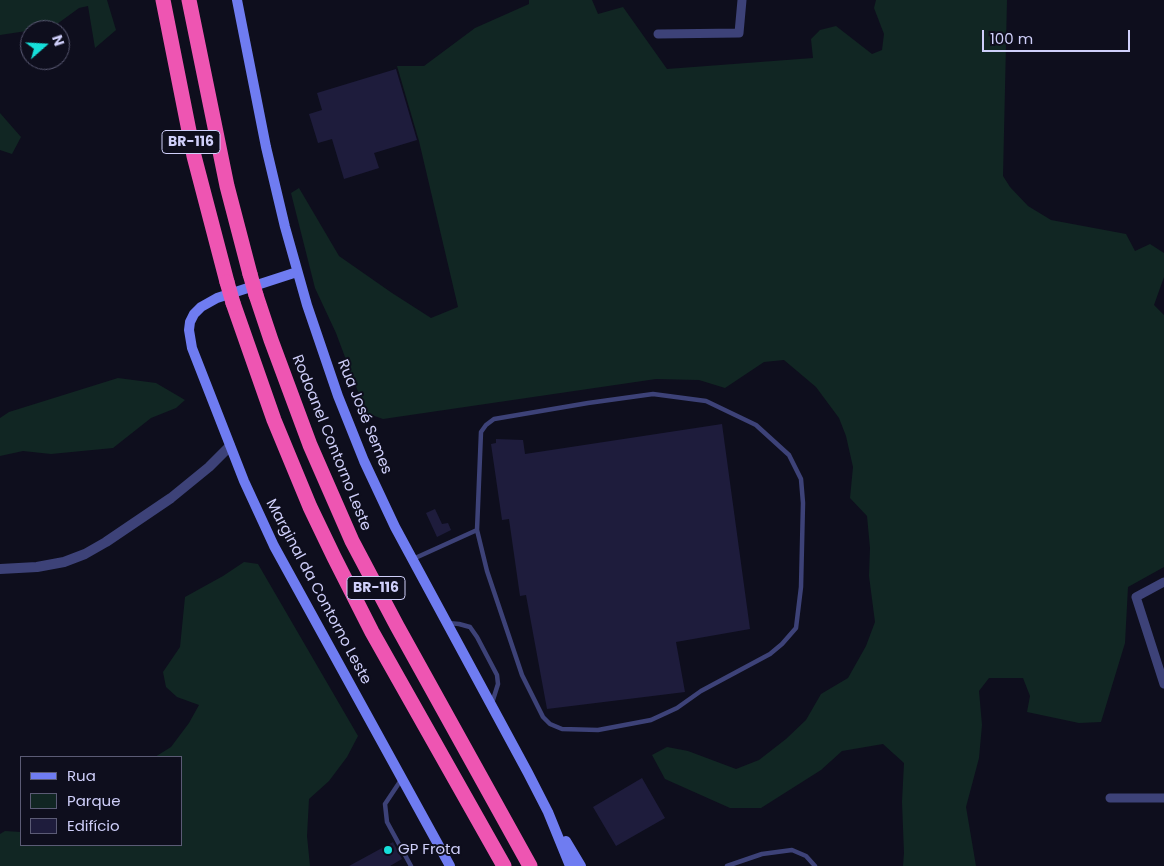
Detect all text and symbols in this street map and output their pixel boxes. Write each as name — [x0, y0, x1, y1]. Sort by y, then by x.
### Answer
north arrow — [20, 20, 70, 70]
scale bar — [984, 20, 1132, 52]
text: 100 m — [990, 28, 1033, 49]
text: N — [47, 32, 69, 49]
road number: BR-116 — [162, 130, 220, 154]
street label: Rodoanel Contorno Leste — [287, 352, 375, 534]
street label: Rua José Semes — [333, 357, 395, 477]
street label: Marginal da Contorno Leste — [261, 496, 375, 688]
road number: BR-116 — [347, 576, 405, 600]
legend — [20, 756, 182, 846]
text: Rua — [67, 765, 96, 786]
text: Parque — [67, 790, 120, 811]
text: Edifício — [67, 815, 120, 836]
place label: GP Frota — [398, 841, 461, 859]
marker: GP Frota — [382, 844, 394, 856]

